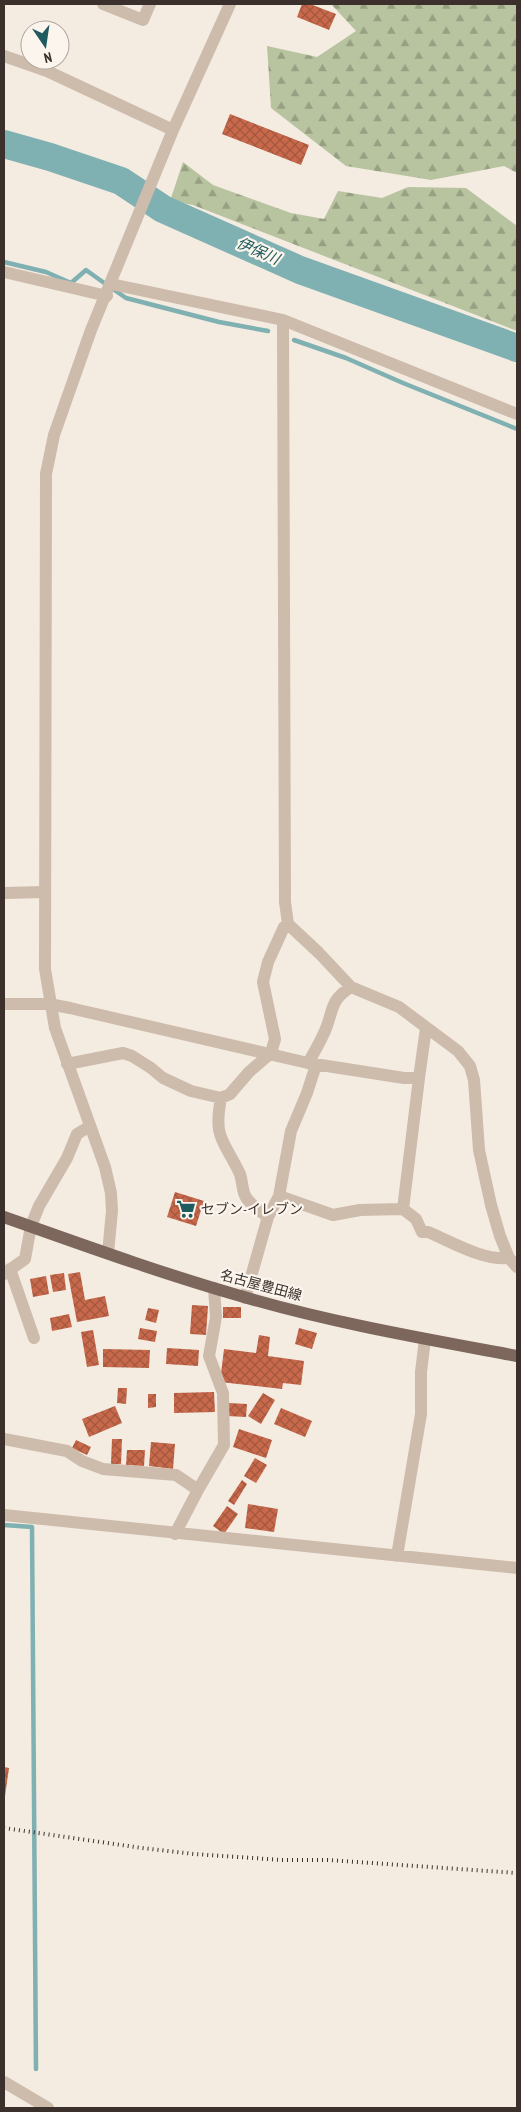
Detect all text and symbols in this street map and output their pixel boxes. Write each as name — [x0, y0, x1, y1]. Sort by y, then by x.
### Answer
north arrow — [20, 20, 70, 70]
text: N — [42, 48, 54, 67]
water label: 伊保川 — [234, 233, 284, 269]
supermarket icon: セブン-イレブン — [175, 1198, 197, 1220]
place label: セブン-イレブン — [201, 1200, 303, 1218]
street label: 名古屋豊田線 — [218, 1265, 304, 1305]

